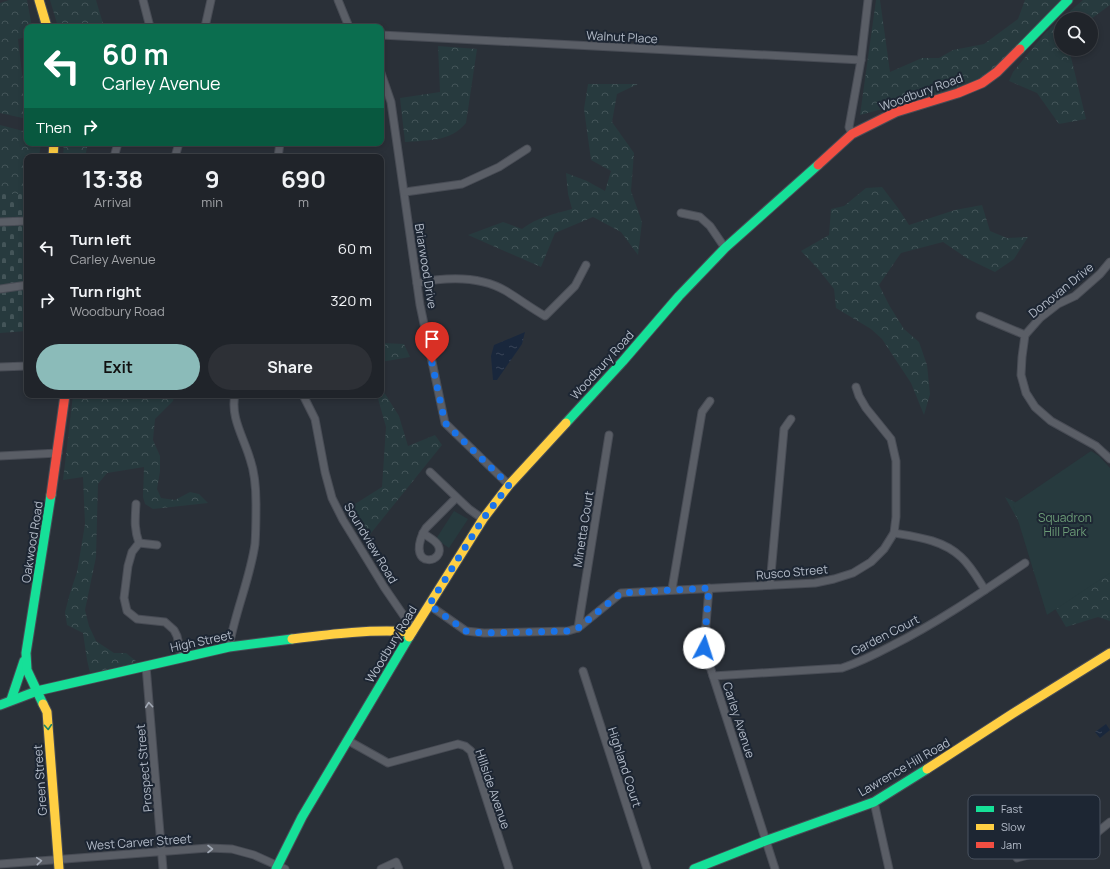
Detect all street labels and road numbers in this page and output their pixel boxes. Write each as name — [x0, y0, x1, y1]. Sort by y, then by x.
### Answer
street label: Walnut Place — [586, 27, 658, 47]
street label: Woodbury Road — [877, 69, 965, 115]
street label: Briarwood Drive — [411, 222, 441, 310]
street label: Donovan Drive — [1025, 259, 1097, 321]
street label: Woodbury Road — [566, 327, 638, 403]
street label: Minetta Court — [569, 490, 597, 568]
street label: Soundview Road — [340, 499, 402, 587]
street label: Oakwood Road — [17, 500, 47, 584]
street label: Rusco Street — [755, 560, 829, 584]
street label: Woodbury Road — [361, 602, 421, 686]
street label: Garden Court — [848, 610, 922, 660]
street label: High Street — [168, 626, 234, 656]
street label: Carley Avenue — [719, 680, 759, 760]
street label: Prospect Street — [132, 723, 156, 813]
street label: Highland Court — [604, 725, 646, 809]
street label: Lawrence Hill Road — [855, 734, 953, 800]
street label: Green Street — [29, 744, 51, 816]
street label: Hillside Avenue — [471, 747, 515, 831]
street label: West Carver Street — [86, 830, 192, 854]

